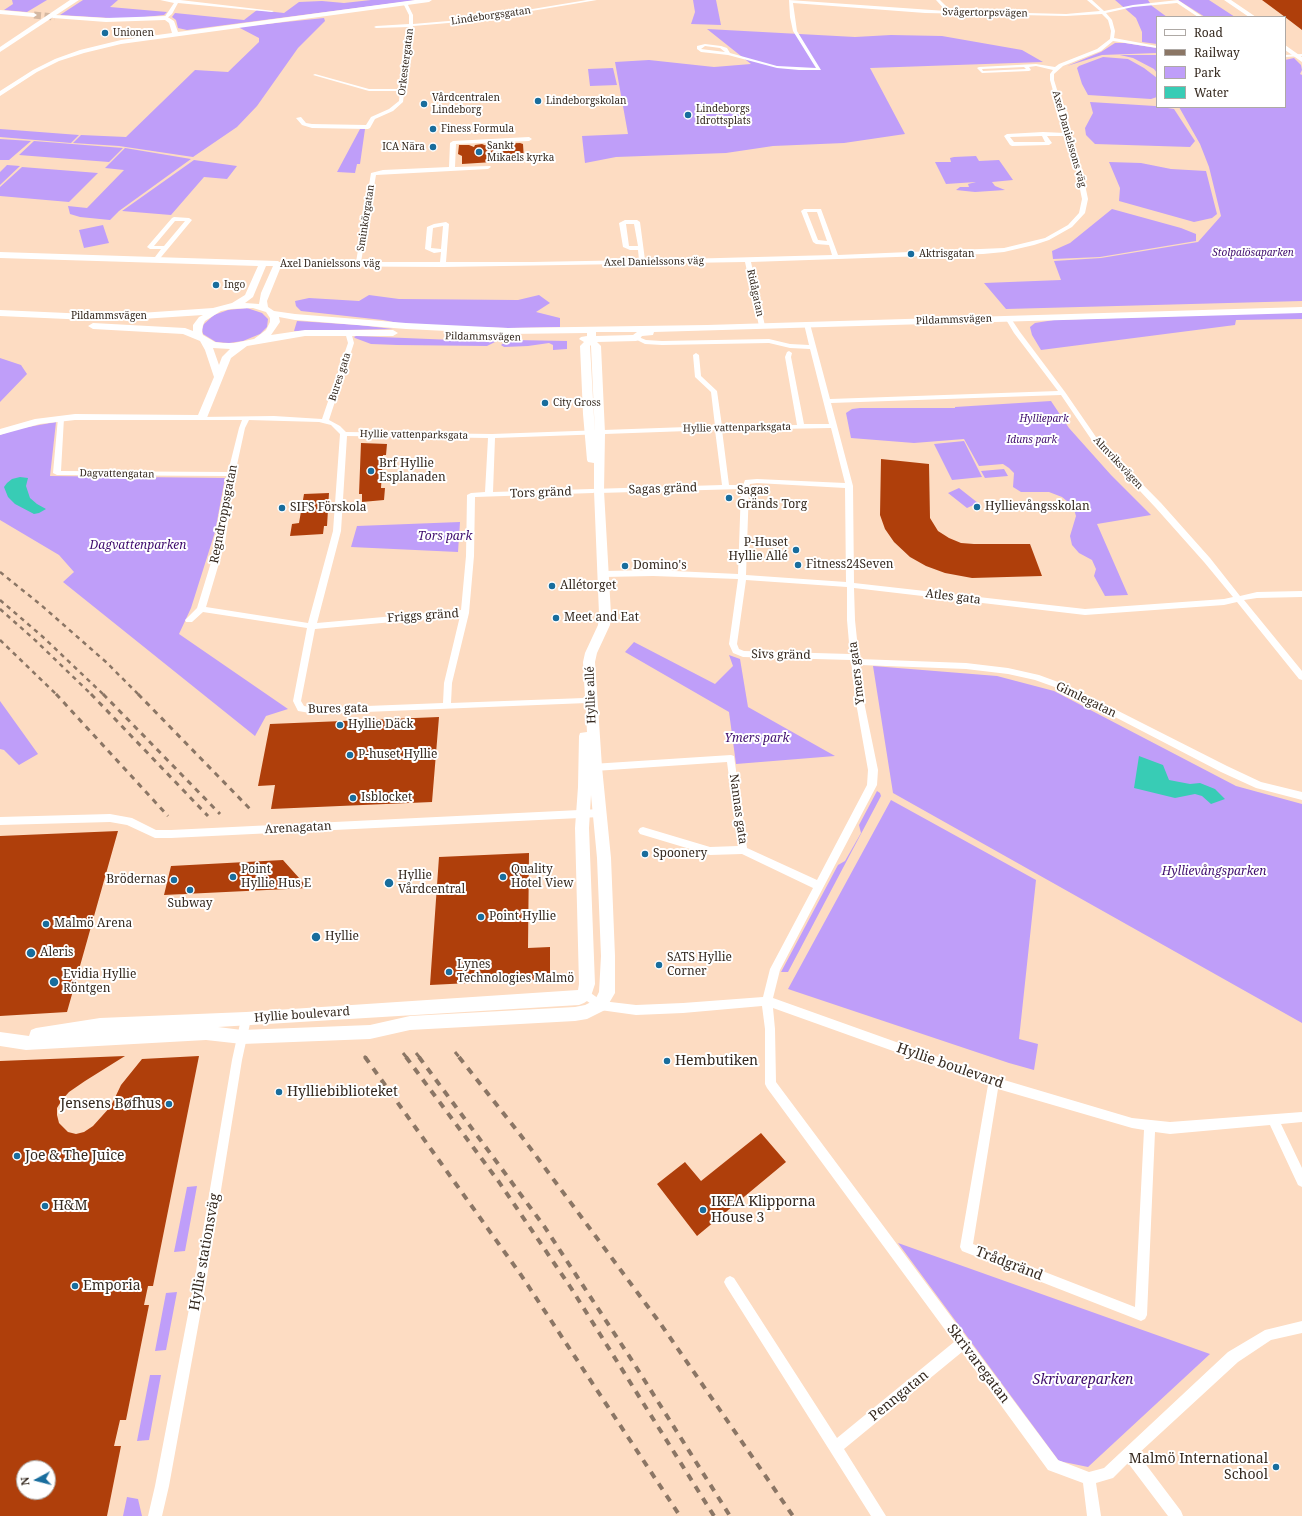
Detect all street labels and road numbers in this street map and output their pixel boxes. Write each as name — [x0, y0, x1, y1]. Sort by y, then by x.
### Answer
street label: Lindeborgsgatan — [450, 4, 532, 28]
street label: Svågertorpsvägen — [942, 6, 1028, 20]
street label: Orkestergatan — [396, 28, 416, 96]
street label: Axel Danielssons väg — [1049, 89, 1089, 189]
street label: Sminkörgatan — [355, 184, 377, 252]
street label: Axel Danielssons väg — [604, 255, 704, 269]
street label: Axel Danielssons väg — [280, 258, 380, 270]
street label: Ridågatan — [744, 268, 766, 318]
street label: Pildammsvägen — [71, 310, 147, 322]
street label: Pildammsvägen — [916, 313, 992, 327]
street label: Pildammsvägen — [445, 330, 521, 344]
street label: Bures gata — [327, 351, 353, 403]
street label: Hyllie vattenparksgata — [683, 421, 791, 435]
street label: Hyllie vattenparksgata — [360, 428, 468, 442]
street label: Almviksvägen — [1091, 434, 1145, 492]
street label: Regndroppsgatan — [207, 463, 241, 565]
street label: Dagvattengatan — [79, 467, 155, 481]
street label: Sagas gränd — [628, 481, 698, 497]
street label: Tors gränd — [510, 485, 572, 501]
street label: Atles gata — [925, 586, 981, 608]
street label: Friggs gränd — [387, 606, 459, 626]
street label: Ymers gata — [846, 641, 868, 705]
street label: Sivs gränd — [751, 647, 811, 663]
street label: Hyllie allé — [583, 666, 599, 724]
street label: Gimlegatan — [1053, 679, 1119, 721]
street label: Bures gata — [308, 701, 368, 717]
street label: Nannas gata — [726, 773, 750, 845]
street label: Arenagatan — [264, 819, 332, 837]
street label: Hyllie boulevard — [254, 1004, 350, 1026]
street label: Hyllie boulevard — [894, 1040, 1006, 1092]
street label: Hyllie stationsväg — [186, 1192, 224, 1312]
street label: Trådgränd — [973, 1243, 1045, 1285]
street label: Skrivaregatan — [943, 1321, 1013, 1407]
street label: Penngatan — [866, 1367, 932, 1425]

